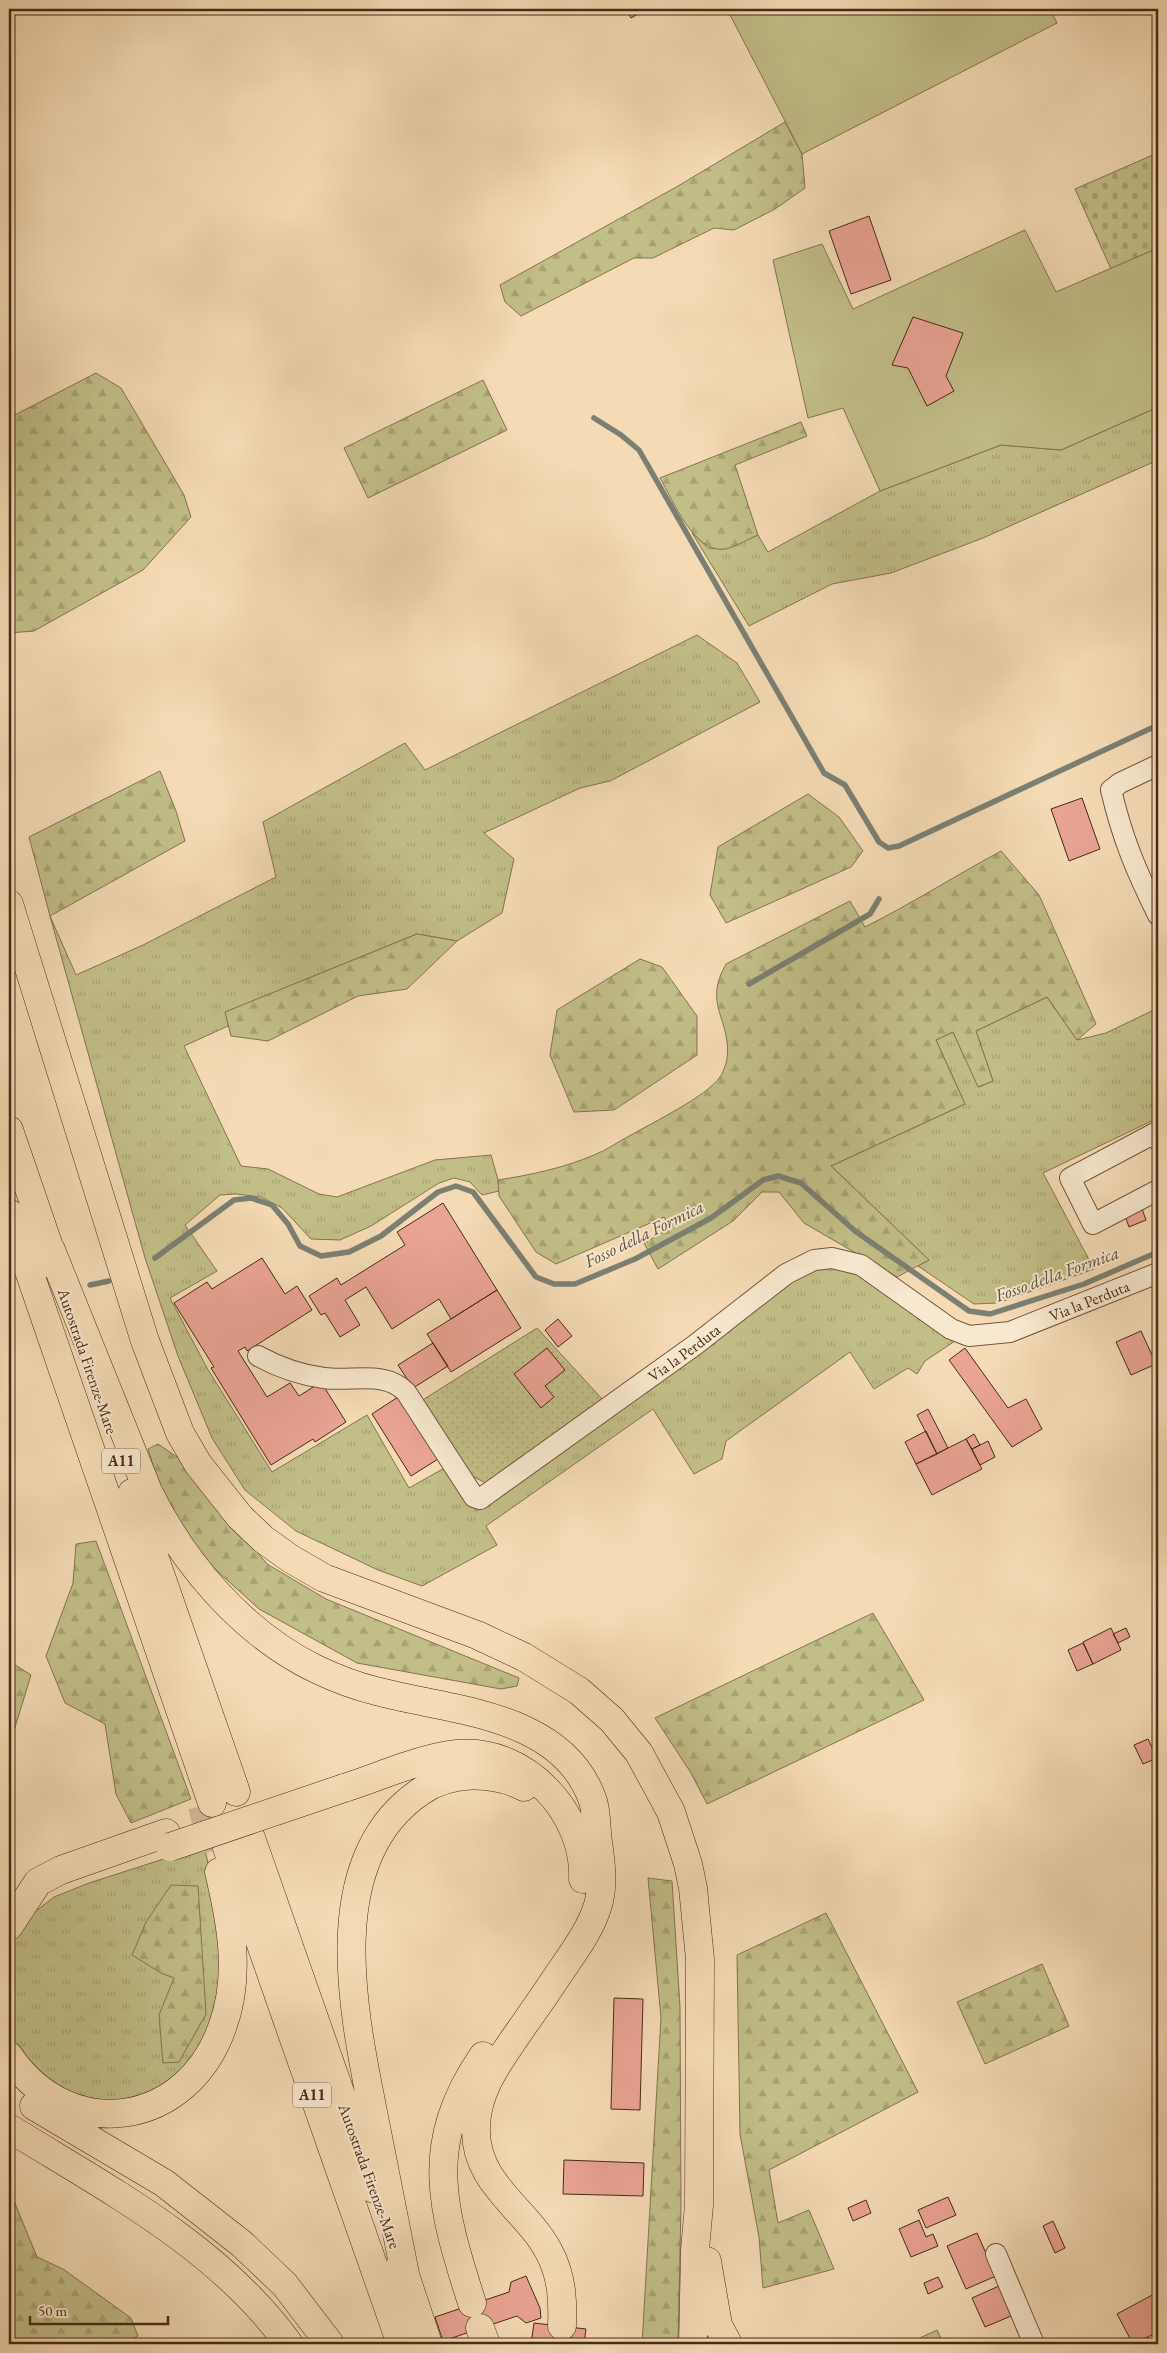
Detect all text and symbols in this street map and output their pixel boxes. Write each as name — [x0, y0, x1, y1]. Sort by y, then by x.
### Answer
water label: Fosso della Formica — [579, 1195, 707, 1273]
water label: Fosso della Formica — [991, 1240, 1122, 1307]
street label: Via la Perduta — [1046, 1275, 1133, 1326]
street label: Autostrada Firenze-Mare — [52, 1285, 122, 1437]
street label: Via la Perduta — [644, 1319, 725, 1386]
road number: A11 — [102, 1448, 140, 1474]
road number: A11 — [293, 2082, 331, 2108]
street label: Autostrada Firenze-Mare — [333, 2100, 406, 2252]
scale bar — [30, 2293, 168, 2325]
text: 50 m — [38, 2301, 67, 2320]

